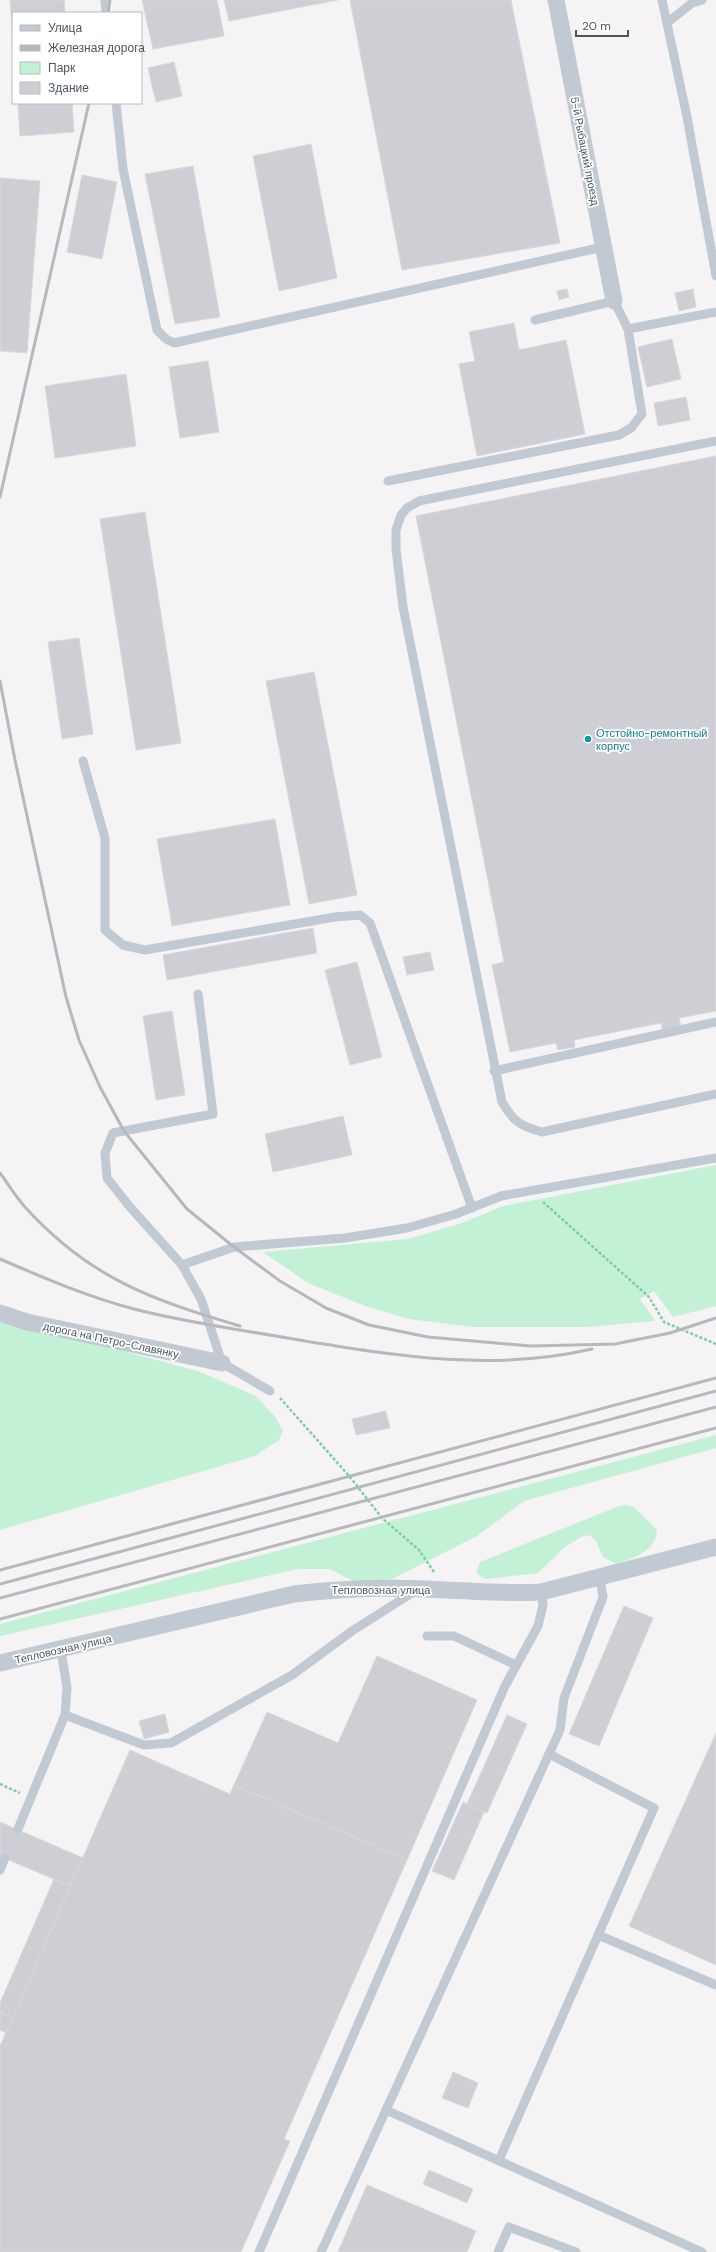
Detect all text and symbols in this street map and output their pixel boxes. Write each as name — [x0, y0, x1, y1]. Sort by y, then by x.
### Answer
legend — [12, 12, 142, 104]
scale bar — [576, 12, 628, 38]
text: 20 m — [582, 18, 611, 34]
text: Улица — [48, 20, 82, 36]
text: Железная дорога — [48, 40, 145, 56]
text: Парк — [48, 60, 76, 76]
text: Здание — [48, 80, 89, 96]
street label: 5-й Рыбацкий проезд — [568, 95, 603, 207]
place label: Отстойно-ремонтный корпус — [596, 726, 707, 753]
marker: Отстойно-ремонтный корпус — [583, 734, 593, 744]
street label: дорога на Петро-Славянку — [42, 1319, 181, 1361]
street label: Тепловозная улица — [332, 1583, 431, 1597]
street label: Тепловозная улица — [13, 1631, 114, 1667]

